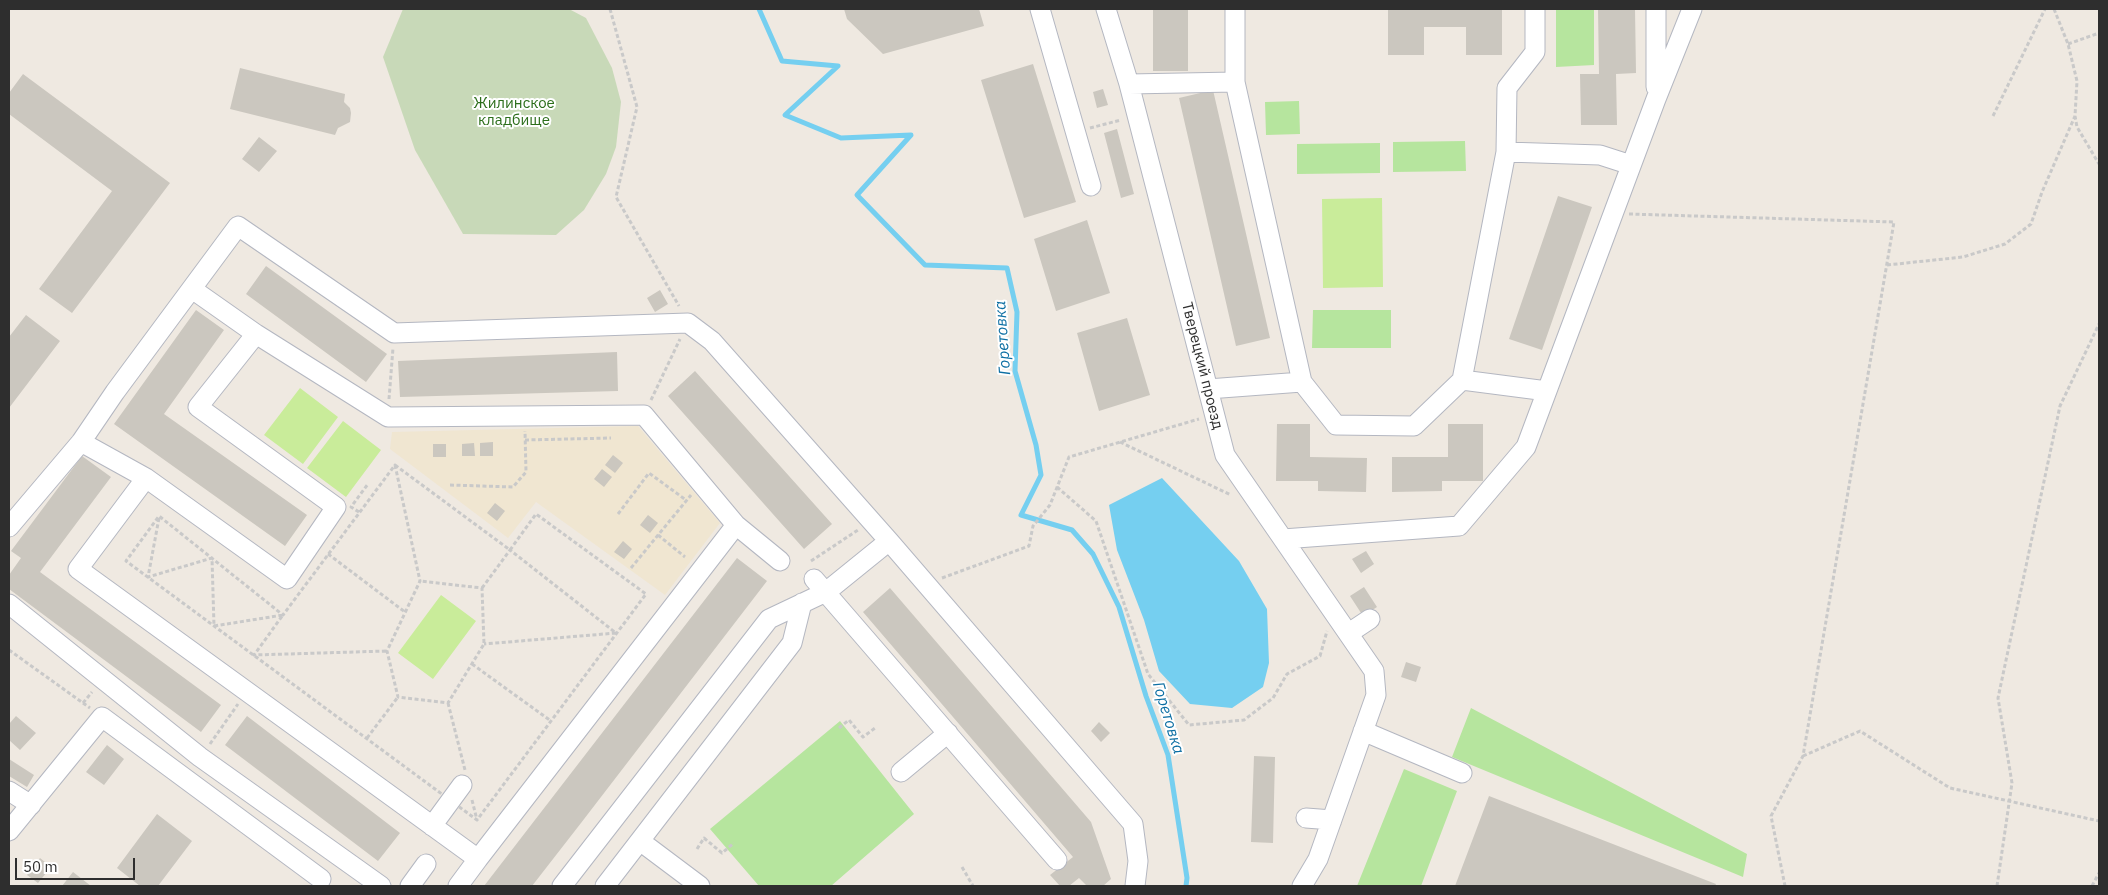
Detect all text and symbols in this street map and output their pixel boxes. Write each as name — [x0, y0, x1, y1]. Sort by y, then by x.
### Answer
park label: Жилинское кладбище — [473, 95, 555, 130]
water label: Горетовка — [991, 300, 1015, 376]
street label: Тверецкий проезд — [1178, 301, 1226, 431]
water label: Горетовка — [1148, 680, 1188, 756]
scale bar — [18, 848, 138, 880]
text: 50 m — [23, 857, 58, 876]

